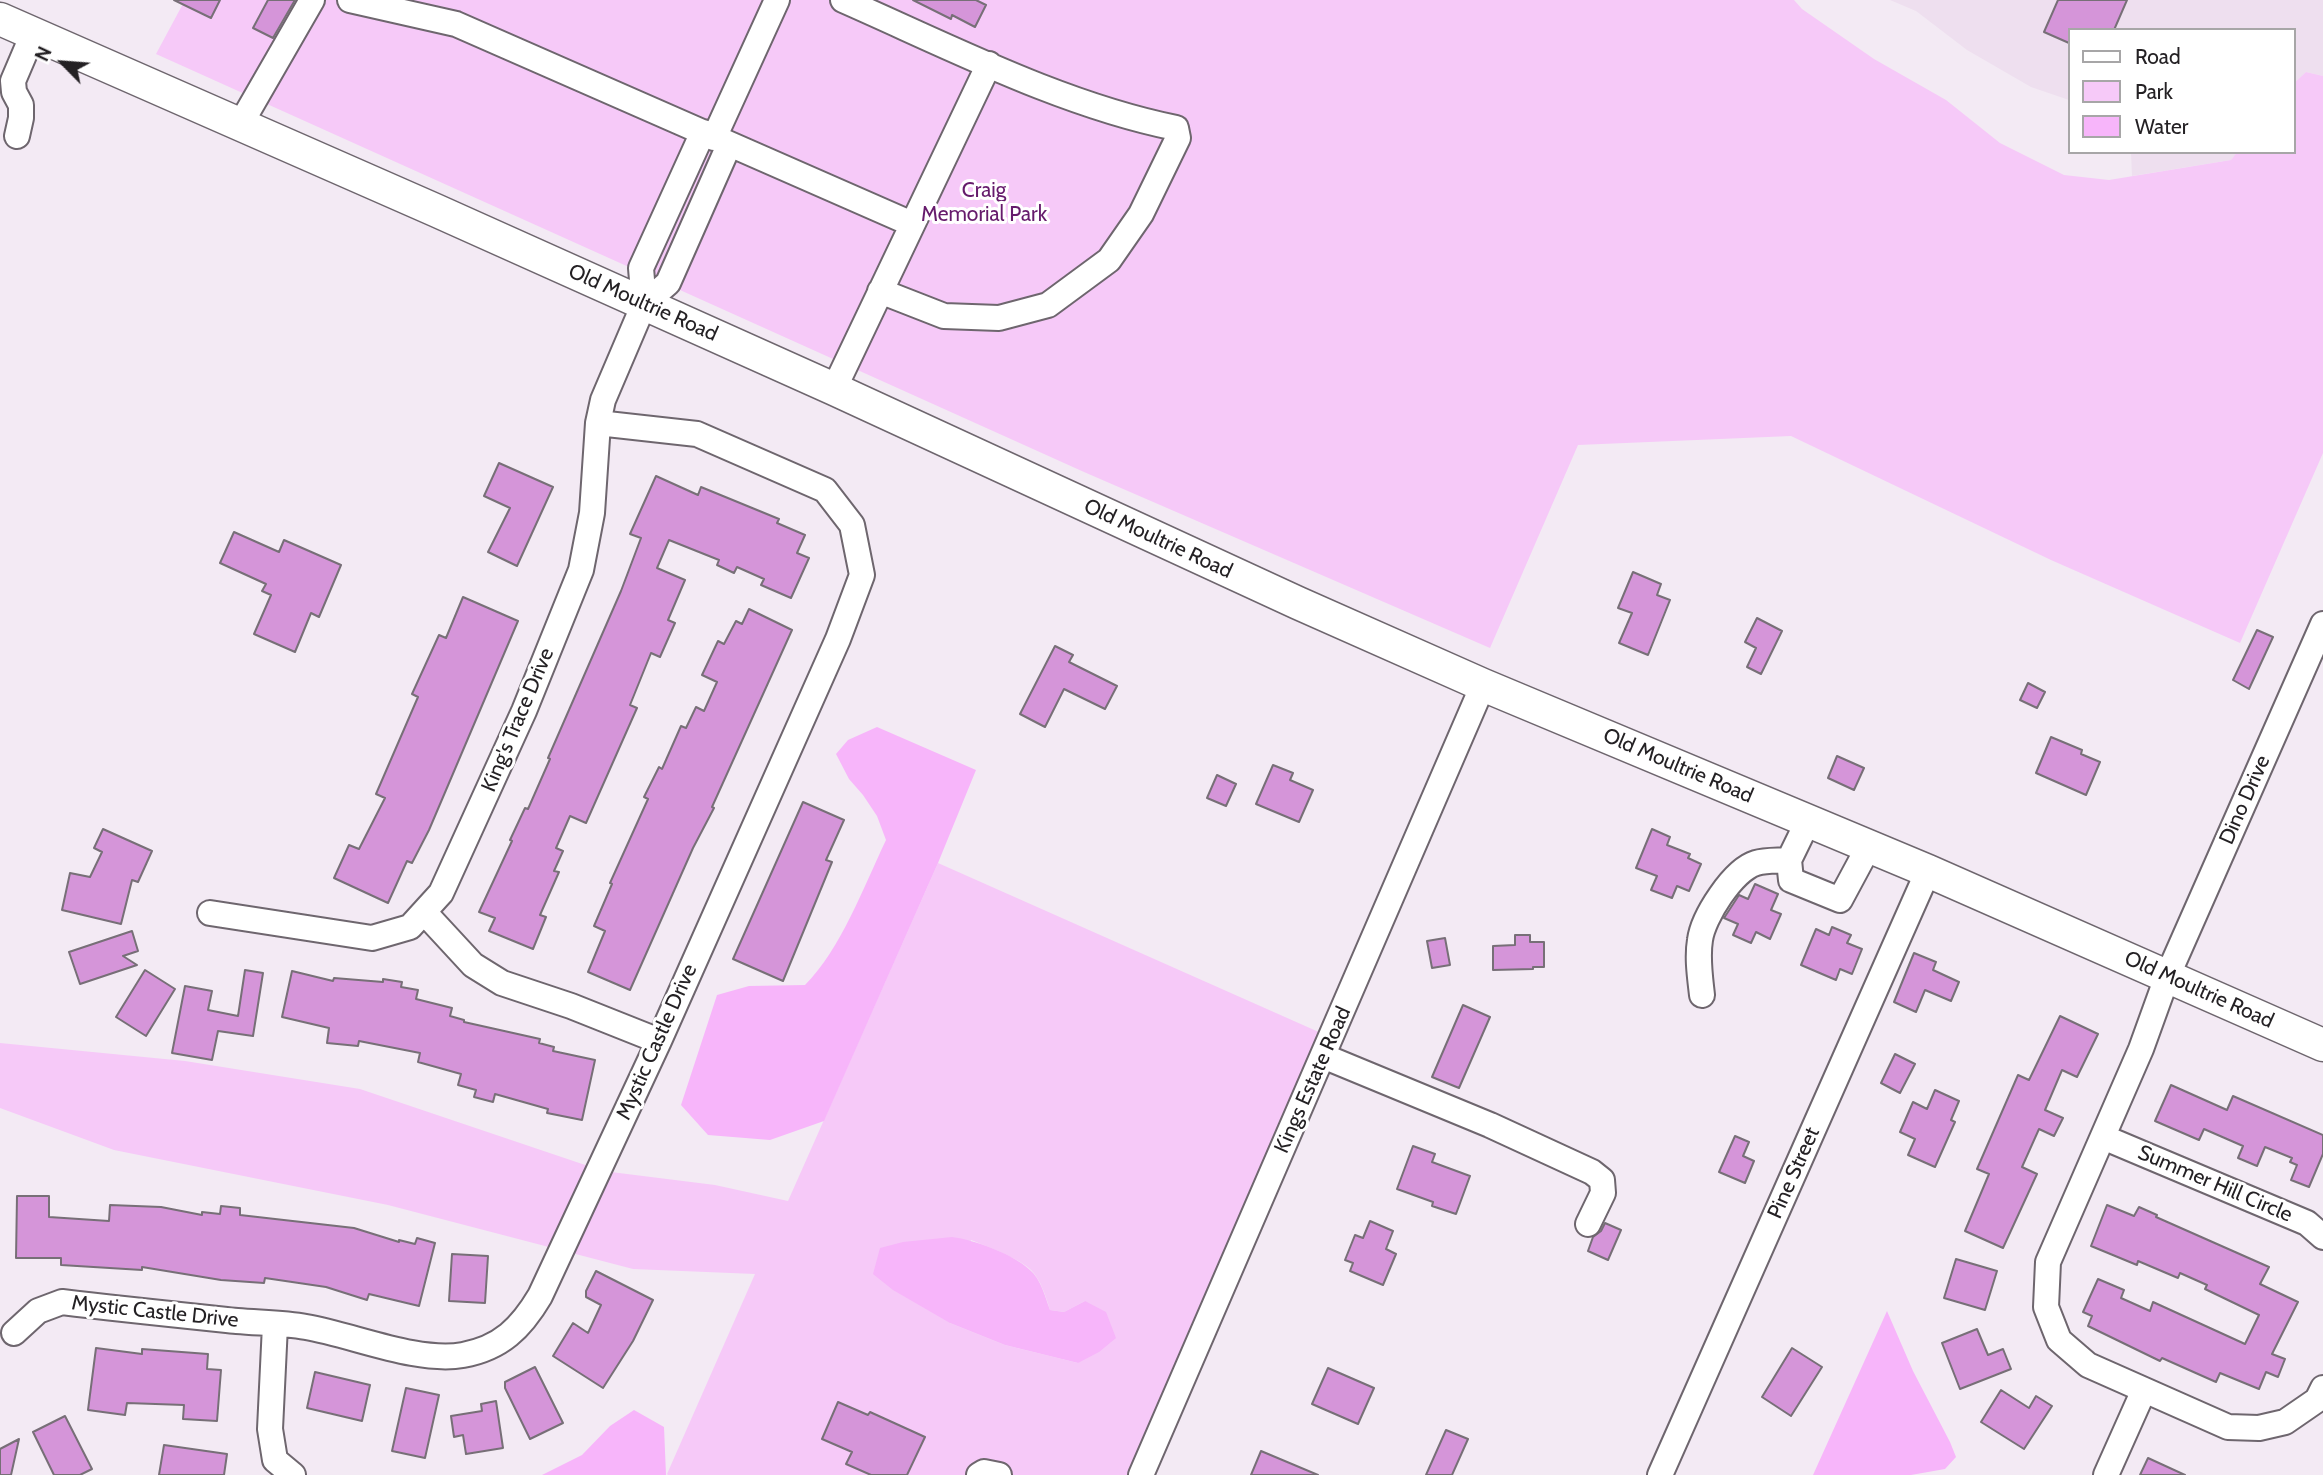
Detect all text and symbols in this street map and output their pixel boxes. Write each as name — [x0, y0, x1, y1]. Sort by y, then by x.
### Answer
north arrow — [28, 28, 98, 98]
legend — [2068, 28, 2295, 154]
text: N — [30, 43, 57, 65]
text: Road — [2135, 44, 2181, 69]
text: Park — [2135, 79, 2173, 104]
text: Water — [2135, 114, 2188, 139]
park label: Craig Memorial Park — [921, 178, 1047, 228]
street label: Old Moultrie Road — [564, 259, 722, 347]
street label: Old Moultrie Road — [1080, 494, 1236, 584]
street label: King's Trace Drive — [476, 644, 560, 796]
street label: Old Moultrie Road — [1599, 723, 1757, 809]
street label: Dino Drive — [2214, 752, 2276, 848]
street label: Old Moultrie Road — [2120, 946, 2278, 1034]
street label: Mystic Castle Drive — [611, 960, 703, 1124]
street label: Kings Estate Road — [1269, 1003, 1357, 1157]
street label: Pine Street — [1763, 1123, 1825, 1223]
street label: Summer Hill Circle — [2134, 1140, 2296, 1228]
street label: Mystic Castle Drive — [70, 1291, 240, 1333]

